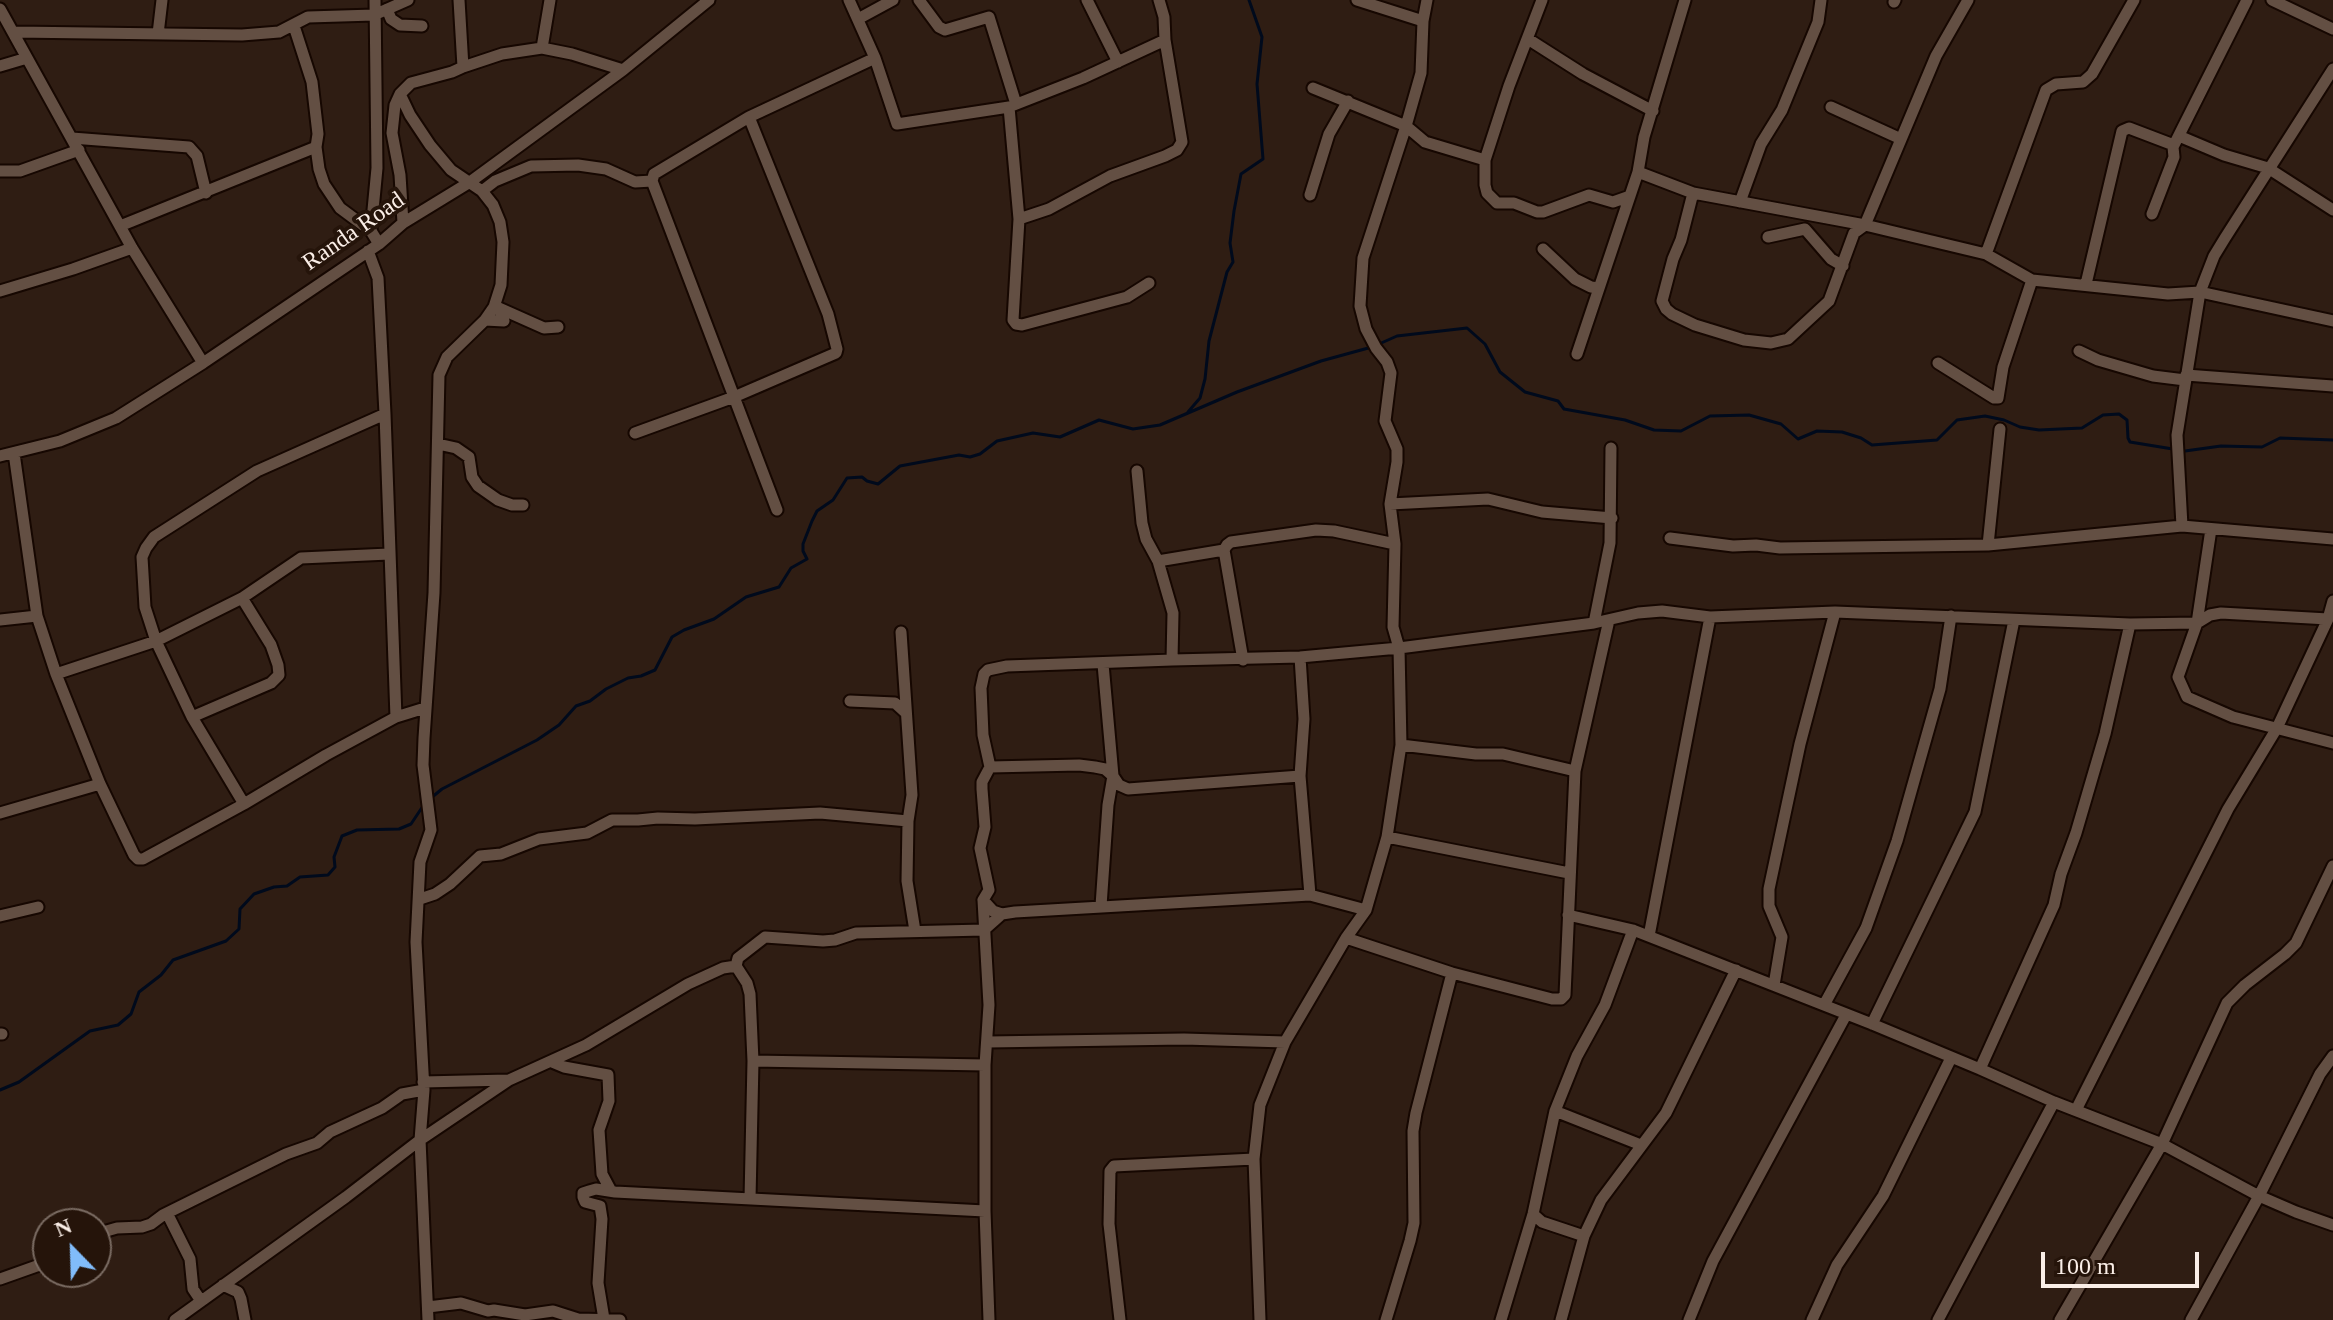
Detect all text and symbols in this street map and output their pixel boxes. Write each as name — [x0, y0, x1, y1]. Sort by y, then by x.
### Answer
street label: Randa Road — [297, 186, 411, 278]
north arrow — [32, 1208, 112, 1288]
text: N — [51, 1213, 75, 1242]
scale bar — [2045, 1236, 2203, 1286]
text: 100 m — [2055, 1253, 2116, 1279]

